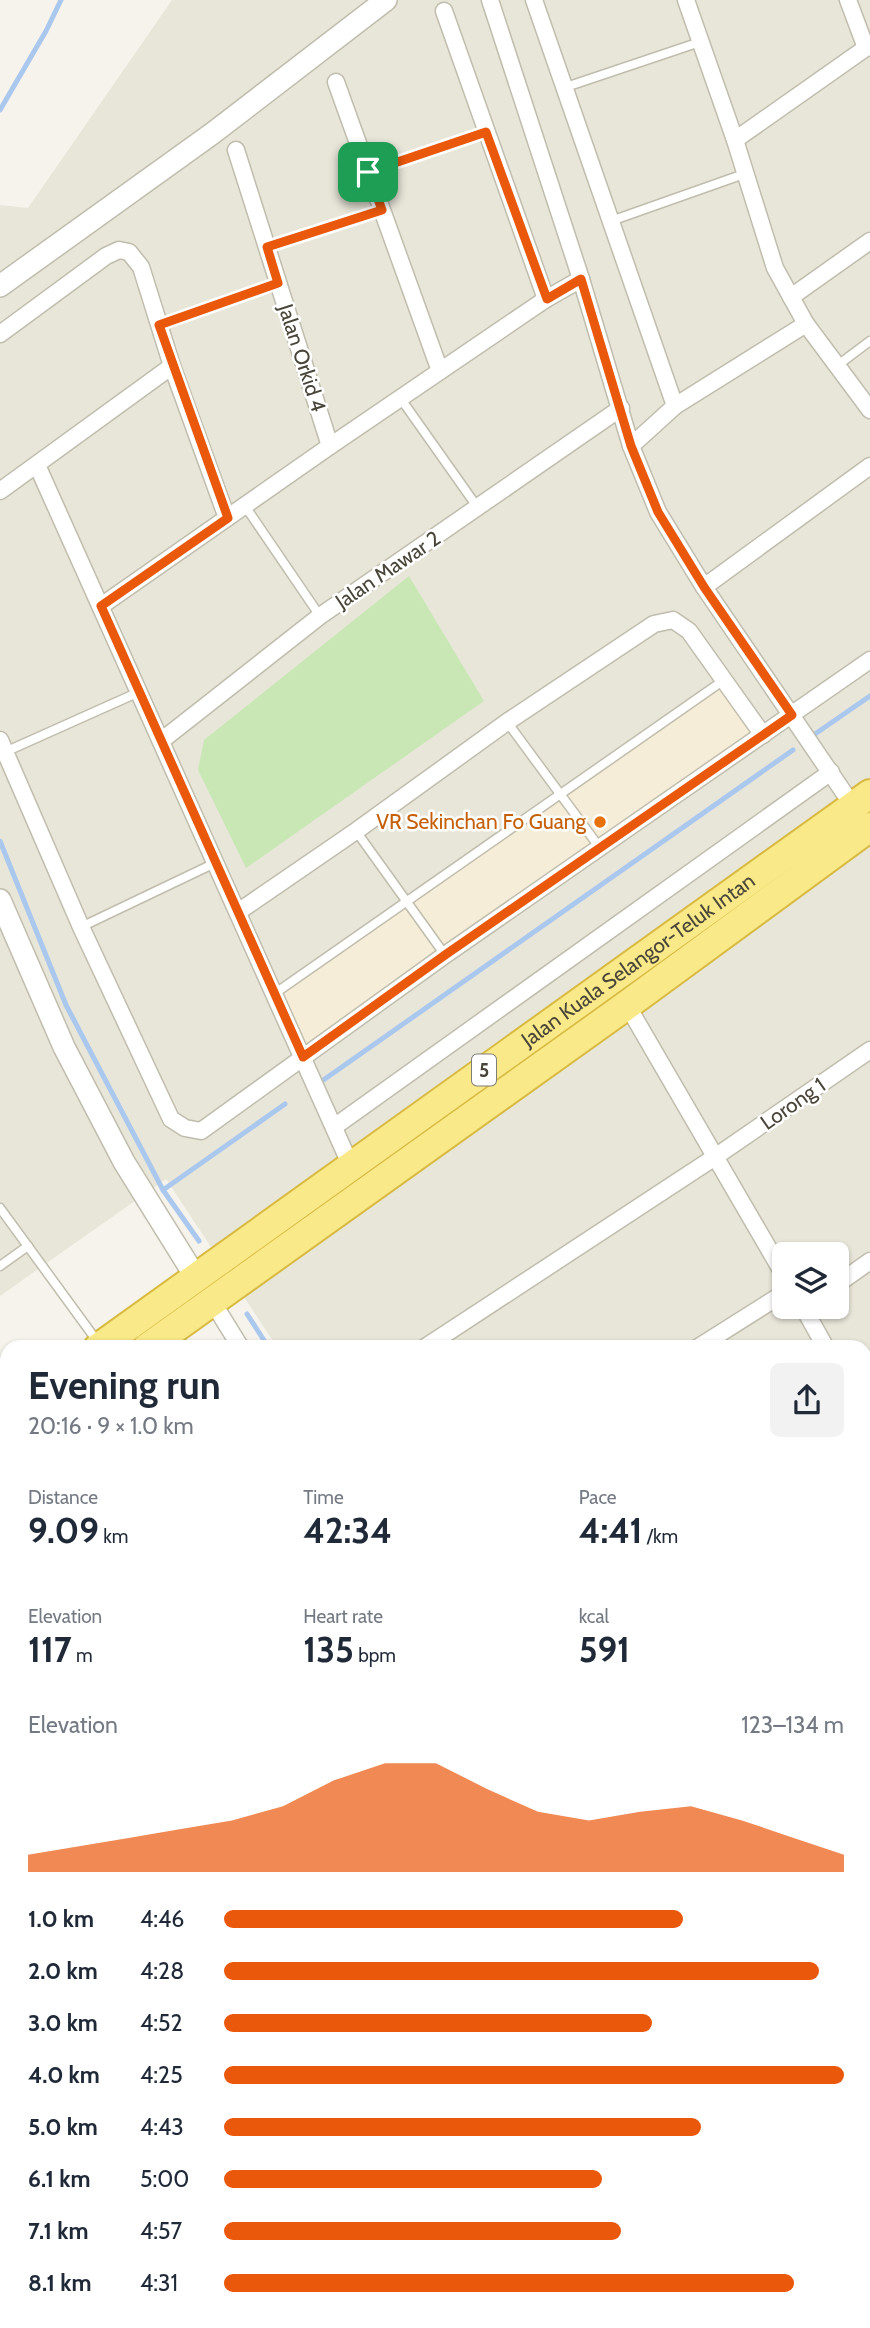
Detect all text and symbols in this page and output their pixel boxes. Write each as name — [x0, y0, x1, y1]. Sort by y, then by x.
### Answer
pin — [338, 142, 398, 202]
icon: arrive — [349, 153, 387, 191]
street label: Jalan Orkid 4 — [273, 300, 332, 415]
street label: Jalan Mawar 2 — [330, 525, 445, 614]
place label: VR Sekinchan Fo Guang — [376, 809, 587, 834]
marker: VR Sekinchan Fo Guang — [592, 814, 608, 830]
street label: Jalan Kuala Selangor-Teluk Intan — [516, 868, 760, 1053]
road number: 5 — [472, 1054, 496, 1086]
street label: Lorong 1 — [755, 1072, 830, 1135]
map controls — [772, 1242, 849, 1319]
button: layers — [772, 1242, 849, 1319]
text: Evening run — [28, 1362, 221, 1409]
button: share — [770, 1363, 844, 1437]
text: 20:16 · 9 × 1.0 km — [28, 1412, 194, 1440]
text: Distance — [28, 1486, 98, 1509]
text: Time — [303, 1486, 344, 1509]
text: Pace — [579, 1486, 617, 1509]
text: 9.09 — [28, 1509, 99, 1552]
text: 42:34 — [303, 1509, 392, 1552]
text: 4:41 — [579, 1509, 643, 1552]
text: km — [99, 1525, 128, 1548]
text: /km — [643, 1525, 678, 1548]
text: Elevation — [28, 1605, 102, 1628]
text: Heart rate — [303, 1605, 383, 1628]
text: kcal — [579, 1605, 609, 1628]
text: 117 — [28, 1628, 72, 1671]
text: 135 — [303, 1628, 354, 1671]
text: 591 — [579, 1628, 630, 1671]
text: m — [72, 1644, 93, 1667]
text: bpm — [354, 1644, 396, 1667]
text: Elevation — [28, 1711, 118, 1739]
text: 123–134 m — [741, 1711, 844, 1739]
text: 1.0 km — [28, 1905, 94, 1933]
text: 4:46 — [140, 1905, 184, 1933]
text: 2.0 km — [28, 1957, 98, 1985]
text: 4:28 — [140, 1957, 184, 1985]
text: 3.0 km — [28, 2009, 98, 2037]
text: 4:52 — [140, 2009, 183, 2037]
text: 4.0 km — [28, 2061, 100, 2089]
text: 4:25 — [140, 2061, 183, 2089]
text: 5.0 km — [28, 2113, 98, 2141]
text: 4:43 — [140, 2113, 184, 2141]
text: 6.1 km — [28, 2165, 90, 2193]
text: 5:00 — [140, 2165, 189, 2193]
text: 7.1 km — [28, 2217, 88, 2245]
text: 4:57 — [140, 2217, 182, 2245]
text: 8.1 km — [28, 2269, 91, 2297]
text: 4:31 — [140, 2269, 178, 2297]

